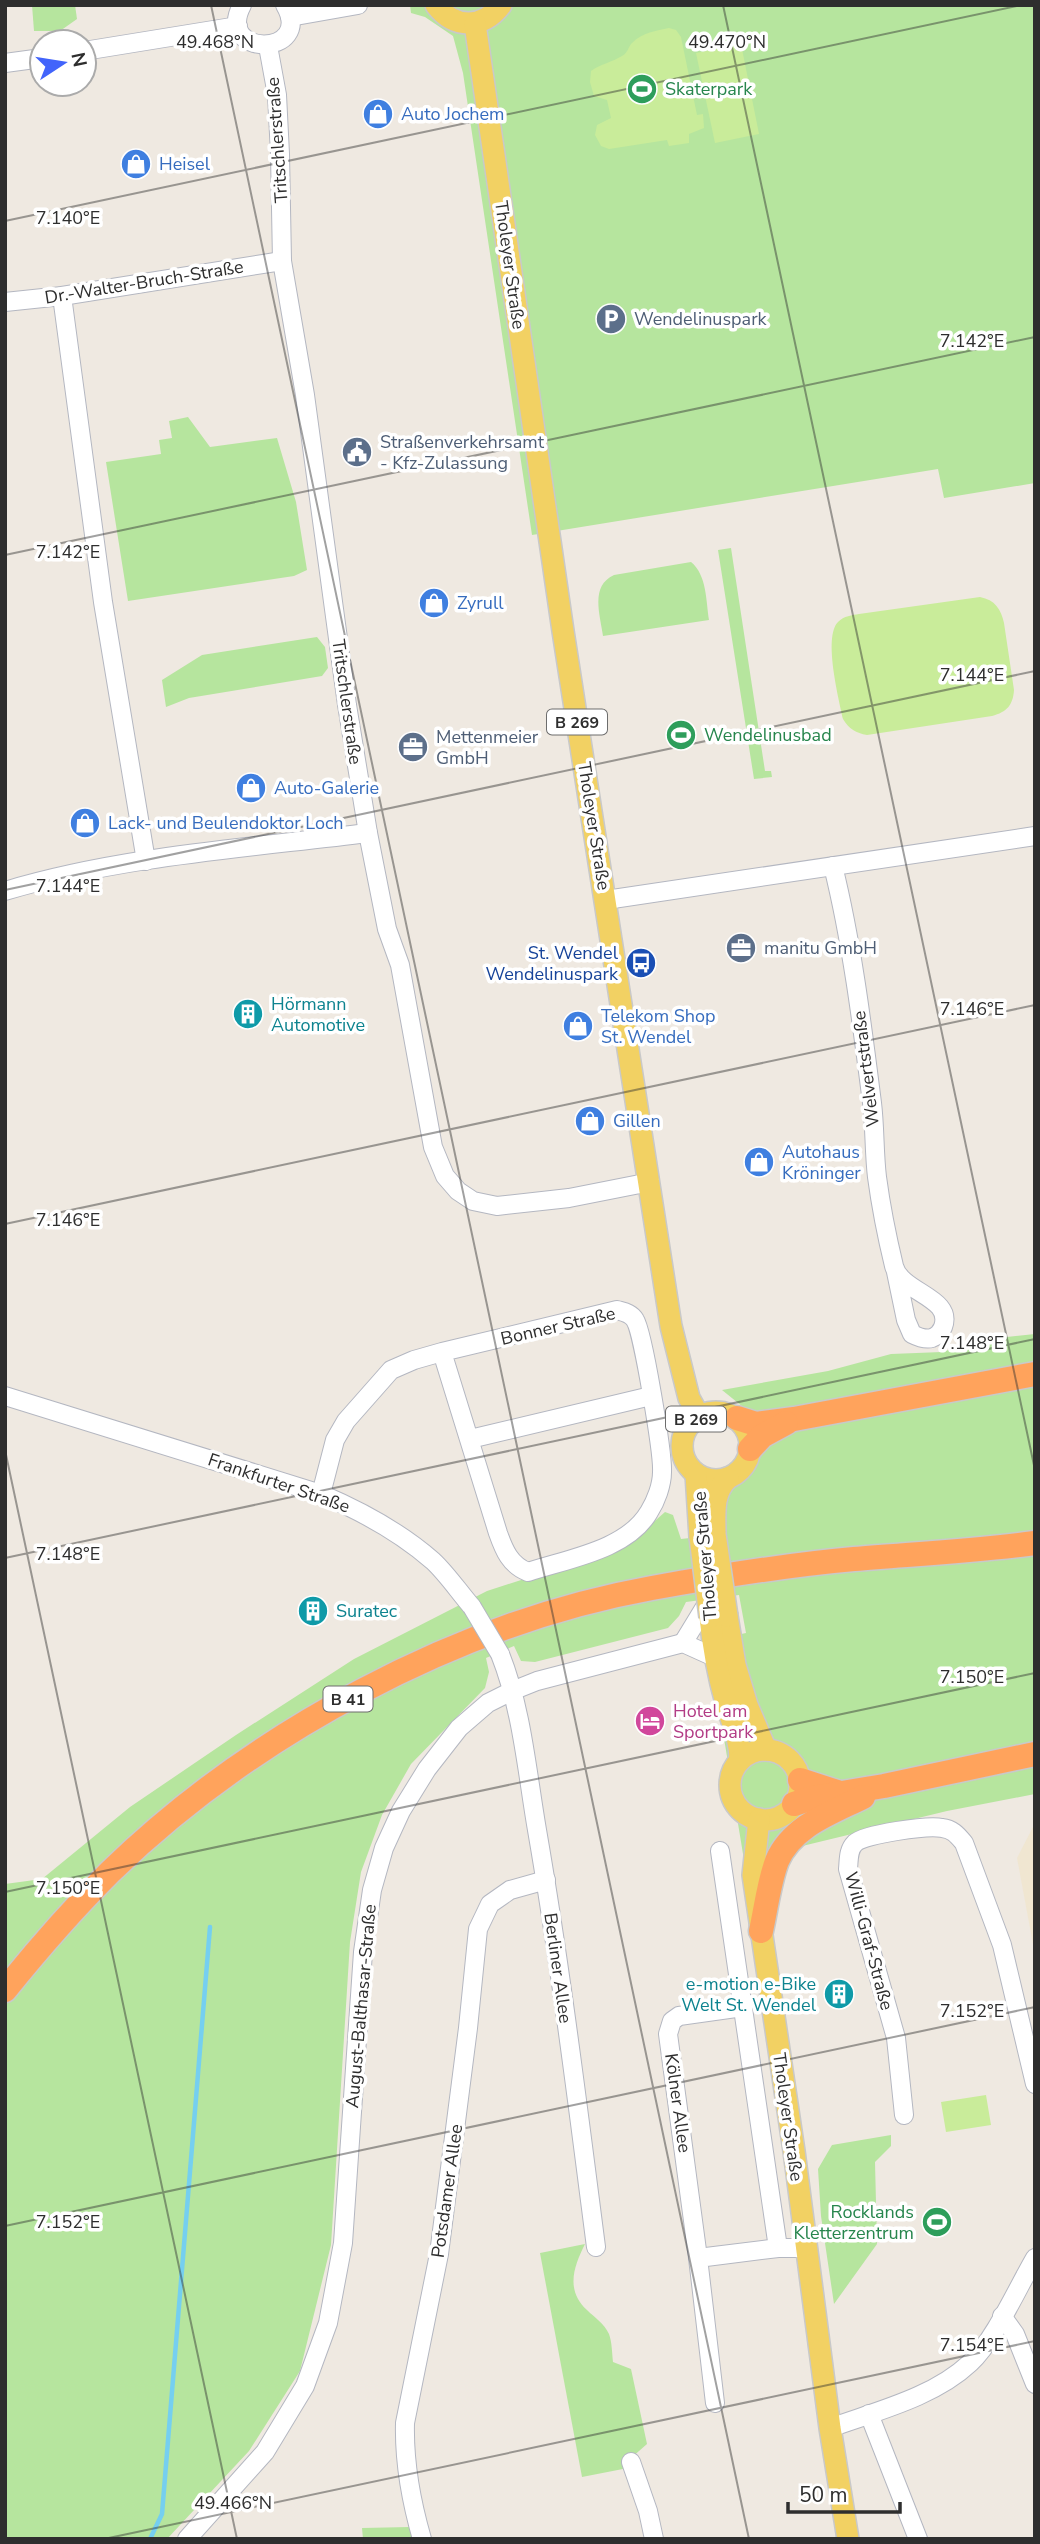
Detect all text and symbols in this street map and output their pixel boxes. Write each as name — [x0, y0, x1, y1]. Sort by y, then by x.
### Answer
north arrow — [28, 28, 98, 98]
text: 49.468°N — [176, 30, 254, 54]
text: 49.470°N — [688, 30, 766, 54]
text: N — [64, 50, 93, 69]
sports icon: Skaterpark — [625, 72, 659, 106]
street label: Tritschlerstraße — [261, 76, 293, 204]
place label: Skaterpark — [665, 77, 753, 101]
shop icon: Auto Jochem — [361, 97, 395, 131]
place label: Auto Jochem — [401, 102, 504, 126]
shop icon: Heisel — [119, 147, 153, 181]
place label: Heisel — [159, 152, 211, 176]
street label: Tholeyer Straße — [489, 199, 531, 331]
text: 7.140°E — [36, 206, 100, 230]
street label: Dr.-Walter-Bruch-Straße — [43, 254, 245, 310]
parking icon: Wendelinuspark — [594, 302, 628, 336]
place label: Wendelinuspark — [634, 307, 768, 331]
text: 7.142°E — [940, 329, 1004, 353]
place label: Straßenverkehrsamt - Kfz-Zulassung — [380, 430, 545, 475]
public building icon: Straßenverkehrsamt - Kfz-Zulassung — [340, 435, 374, 469]
text: 7.142°E — [36, 540, 100, 564]
shop icon: Zyrull — [417, 586, 451, 620]
place label: Zyrull — [457, 591, 504, 615]
street label: Tritschlerstraße — [326, 638, 368, 766]
text: 7.144°E — [940, 663, 1004, 687]
road number: B 269 — [547, 709, 607, 734]
sports icon: Wendelinusbad — [664, 718, 698, 752]
place label: Wendelinusbad — [704, 723, 832, 747]
place label: Mettenmeier GmbH — [436, 725, 539, 770]
office icon: Mettenmeier GmbH — [396, 730, 430, 764]
street label: Tholeyer Straße — [572, 760, 616, 892]
shop icon: Auto-Galerie — [234, 771, 268, 805]
place label: Auto-Galerie — [274, 776, 379, 800]
shop icon: Lack- und Beulendoktor Loch — [68, 806, 102, 840]
place label: Lack- und Beulendoktor Loch — [108, 811, 344, 835]
text: 7.144°E — [36, 874, 100, 898]
office icon: manitu GmbH — [724, 931, 758, 965]
place label: manitu GmbH — [764, 936, 877, 960]
place label: St. Wendel Wendelinuspark — [485, 941, 619, 986]
bus stop icon: St. Wendel Wendelinuspark — [624, 946, 658, 980]
place label: Hörmann Automotive — [271, 992, 365, 1037]
building icon: Hörmann Automotive — [231, 997, 265, 1031]
text: 7.146°E — [940, 997, 1004, 1021]
place label: Telekom Shop St. Wendel — [601, 1004, 715, 1049]
shop icon: Telekom Shop St. Wendel — [561, 1009, 595, 1043]
street label: Welvertstraße — [847, 1010, 885, 1128]
shop icon: Gillen — [573, 1104, 607, 1138]
place label: Gillen — [613, 1109, 661, 1133]
place label: Autohaus Kröninger — [782, 1140, 861, 1185]
shop icon: Autohaus Kröninger — [742, 1145, 776, 1179]
text: 7.146°E — [36, 1208, 100, 1232]
street label: Bonner Straße — [498, 1301, 618, 1351]
text: 7.148°E — [940, 1331, 1004, 1355]
road number: B 269 — [666, 1406, 726, 1432]
street label: Frankfurter Straße — [205, 1447, 353, 1519]
street label: Tholeyer Straße — [687, 1490, 723, 1622]
text: 7.148°E — [36, 1542, 100, 1566]
building icon: Suratec — [296, 1594, 330, 1628]
place label: Suratec — [336, 1599, 397, 1623]
text: 7.150°E — [940, 1665, 1004, 1689]
road number: B 41 — [324, 1686, 372, 1712]
place label: Hotel am Sportpark — [673, 1699, 754, 1744]
hotel icon: Hotel am Sportpark — [633, 1704, 667, 1738]
street label: Willi-Graf-Straße — [839, 1869, 899, 2013]
text: 7.150°E — [36, 1876, 100, 1900]
street label: August-Balthasar-Straße — [340, 1903, 382, 2109]
street label: Berliner Allee — [538, 1911, 578, 2025]
place label: e-motion e-Bike Welt St. Wendel — [681, 1972, 817, 2017]
building icon: e-motion e-Bike Welt St. Wendel — [822, 1977, 856, 2011]
text: 7.152°E — [940, 1999, 1004, 2023]
street label: Tholeyer Straße — [767, 2051, 809, 2183]
street label: Kölner Allee — [659, 2052, 697, 2154]
street label: Potsdamer Allee — [426, 2123, 468, 2259]
place label: Rocklands Kletterzentrum — [793, 2200, 914, 2245]
sports icon: Rocklands Kletterzentrum — [920, 2205, 954, 2239]
text: 7.152°E — [36, 2210, 100, 2234]
text: 7.154°E — [940, 2333, 1004, 2357]
scale bar — [788, 2470, 900, 2514]
text: 50 m — [799, 2481, 848, 2509]
text: 49.466°N — [194, 2491, 272, 2515]

